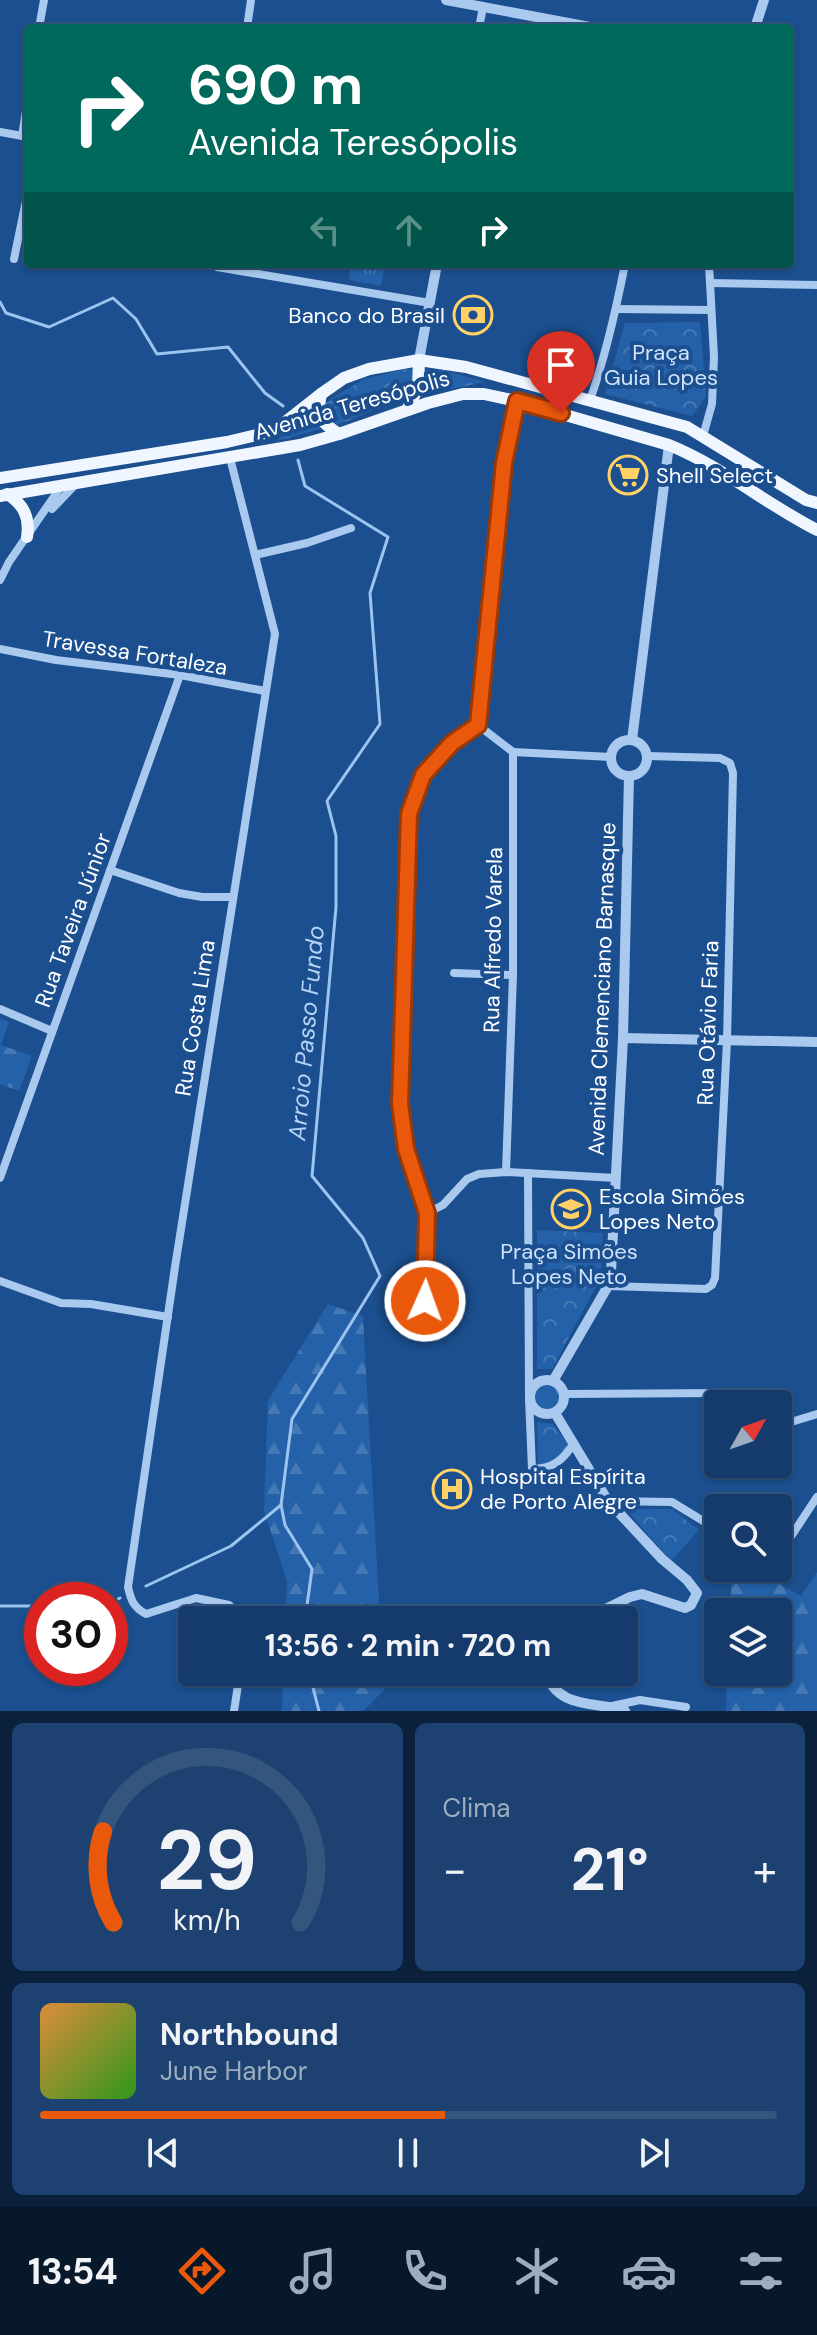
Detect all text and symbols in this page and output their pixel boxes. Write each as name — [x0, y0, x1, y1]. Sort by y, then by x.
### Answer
text: 690 m — [188, 48, 363, 121]
icon: right — [56, 56, 160, 160]
text: Avenida Teresópolis — [188, 119, 518, 166]
icon: left — [303, 208, 347, 252]
icon: ahead — [387, 208, 431, 252]
icon: right — [471, 208, 515, 252]
bank icon: Banco do Brasil — [452, 294, 494, 336]
place label: Banco do Brasil — [288, 301, 445, 330]
pin — [527, 331, 595, 413]
park label: Praça Guia Lopes — [604, 338, 718, 392]
icon: arrive — [539, 343, 583, 387]
street label: Avenida Teresópolis — [251, 363, 453, 447]
supermarket icon: Shell Select — [607, 454, 649, 496]
place label: Shell Select — [656, 461, 773, 490]
street label: Travessa Fortaleza — [40, 624, 230, 682]
street label: Avenida Clemenciano Barnasque — [582, 822, 622, 1156]
street label: Rua Taveira Júnior — [28, 829, 118, 1011]
street label: Rua Alfredo Varela — [477, 847, 509, 1033]
water label: Arroio Passo Fundo — [281, 924, 331, 1143]
street label: Rua Costa Lima — [168, 938, 222, 1098]
street label: Rua Otávio Faria — [691, 940, 725, 1106]
place label: Escola Simões Lopes Neto — [599, 1182, 745, 1236]
school or university icon: Escola Simões Lopes Neto — [550, 1188, 592, 1230]
park label: Praça Simões Lopes Neto — [500, 1237, 638, 1291]
position arrow — [383, 1259, 467, 1343]
north arrow — [704, 1390, 792, 1478]
map controls — [704, 1390, 792, 1686]
place label: Hospital Espírita de Porto Alegre — [480, 1462, 646, 1516]
hospital icon: Hospital Espírita de Porto Alegre — [431, 1468, 473, 1510]
button: search — [704, 1494, 792, 1582]
speed limit sign: 30 — [24, 1582, 128, 1686]
button: layers — [704, 1598, 792, 1686]
text: 13:56 · 2 min · 720 m — [265, 1626, 551, 1665]
text: Clima — [443, 1791, 511, 1825]
text: 29 — [157, 1806, 257, 1915]
text: 21° — [571, 1830, 649, 1909]
text: − — [443, 1841, 467, 1899]
text: + — [753, 1841, 777, 1899]
text: km/h — [173, 1902, 241, 1939]
text: Northbound — [160, 2015, 339, 2054]
text: June Harbor — [160, 2054, 307, 2088]
icon: previous — [141, 2131, 185, 2175]
icon: pause — [386, 2131, 430, 2175]
icon: next — [632, 2131, 676, 2175]
icon: directions — [174, 2243, 230, 2299]
icon: music — [285, 2243, 341, 2299]
icon: phone — [397, 2243, 453, 2299]
icon: climate — [509, 2243, 565, 2299]
icon: car — [621, 2243, 677, 2299]
icon: filters — [733, 2243, 789, 2299]
text: 13:54 — [28, 2248, 118, 2295]

